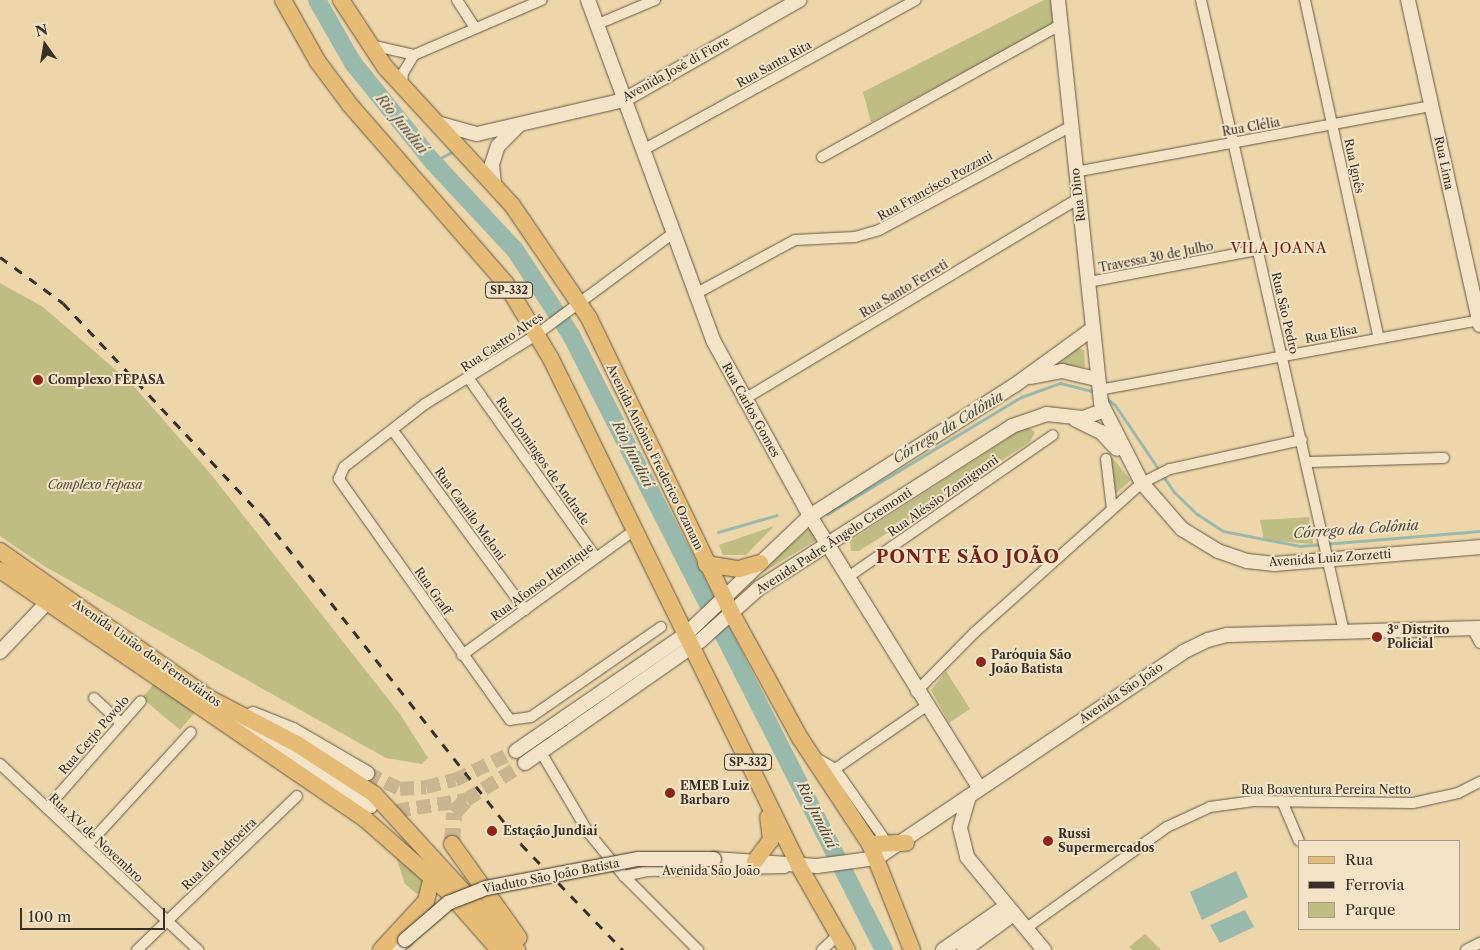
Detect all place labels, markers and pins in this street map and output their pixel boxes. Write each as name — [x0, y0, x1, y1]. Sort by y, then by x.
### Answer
place label: Complexo FEPASA — [48, 373, 165, 387]
marker: Complexo FEPASA — [32, 374, 44, 386]
place label: 3º Distrito Policial — [1387, 623, 1449, 651]
marker: 3º Distrito Policial — [1371, 631, 1383, 643]
place label: Paróquia São João Batista — [991, 648, 1072, 676]
marker: Paróquia São João Batista — [975, 656, 987, 668]
place label: EMEB Luiz Barbaro — [680, 779, 749, 807]
marker: EMEB Luiz Barbaro — [664, 787, 676, 799]
marker: Estação Jundiaí — [485, 824, 499, 838]
place label: Estação Jundiaí — [503, 824, 597, 838]
place label: Russi Supermercados — [1058, 827, 1154, 855]
marker: Russi Supermercados — [1042, 835, 1054, 847]

